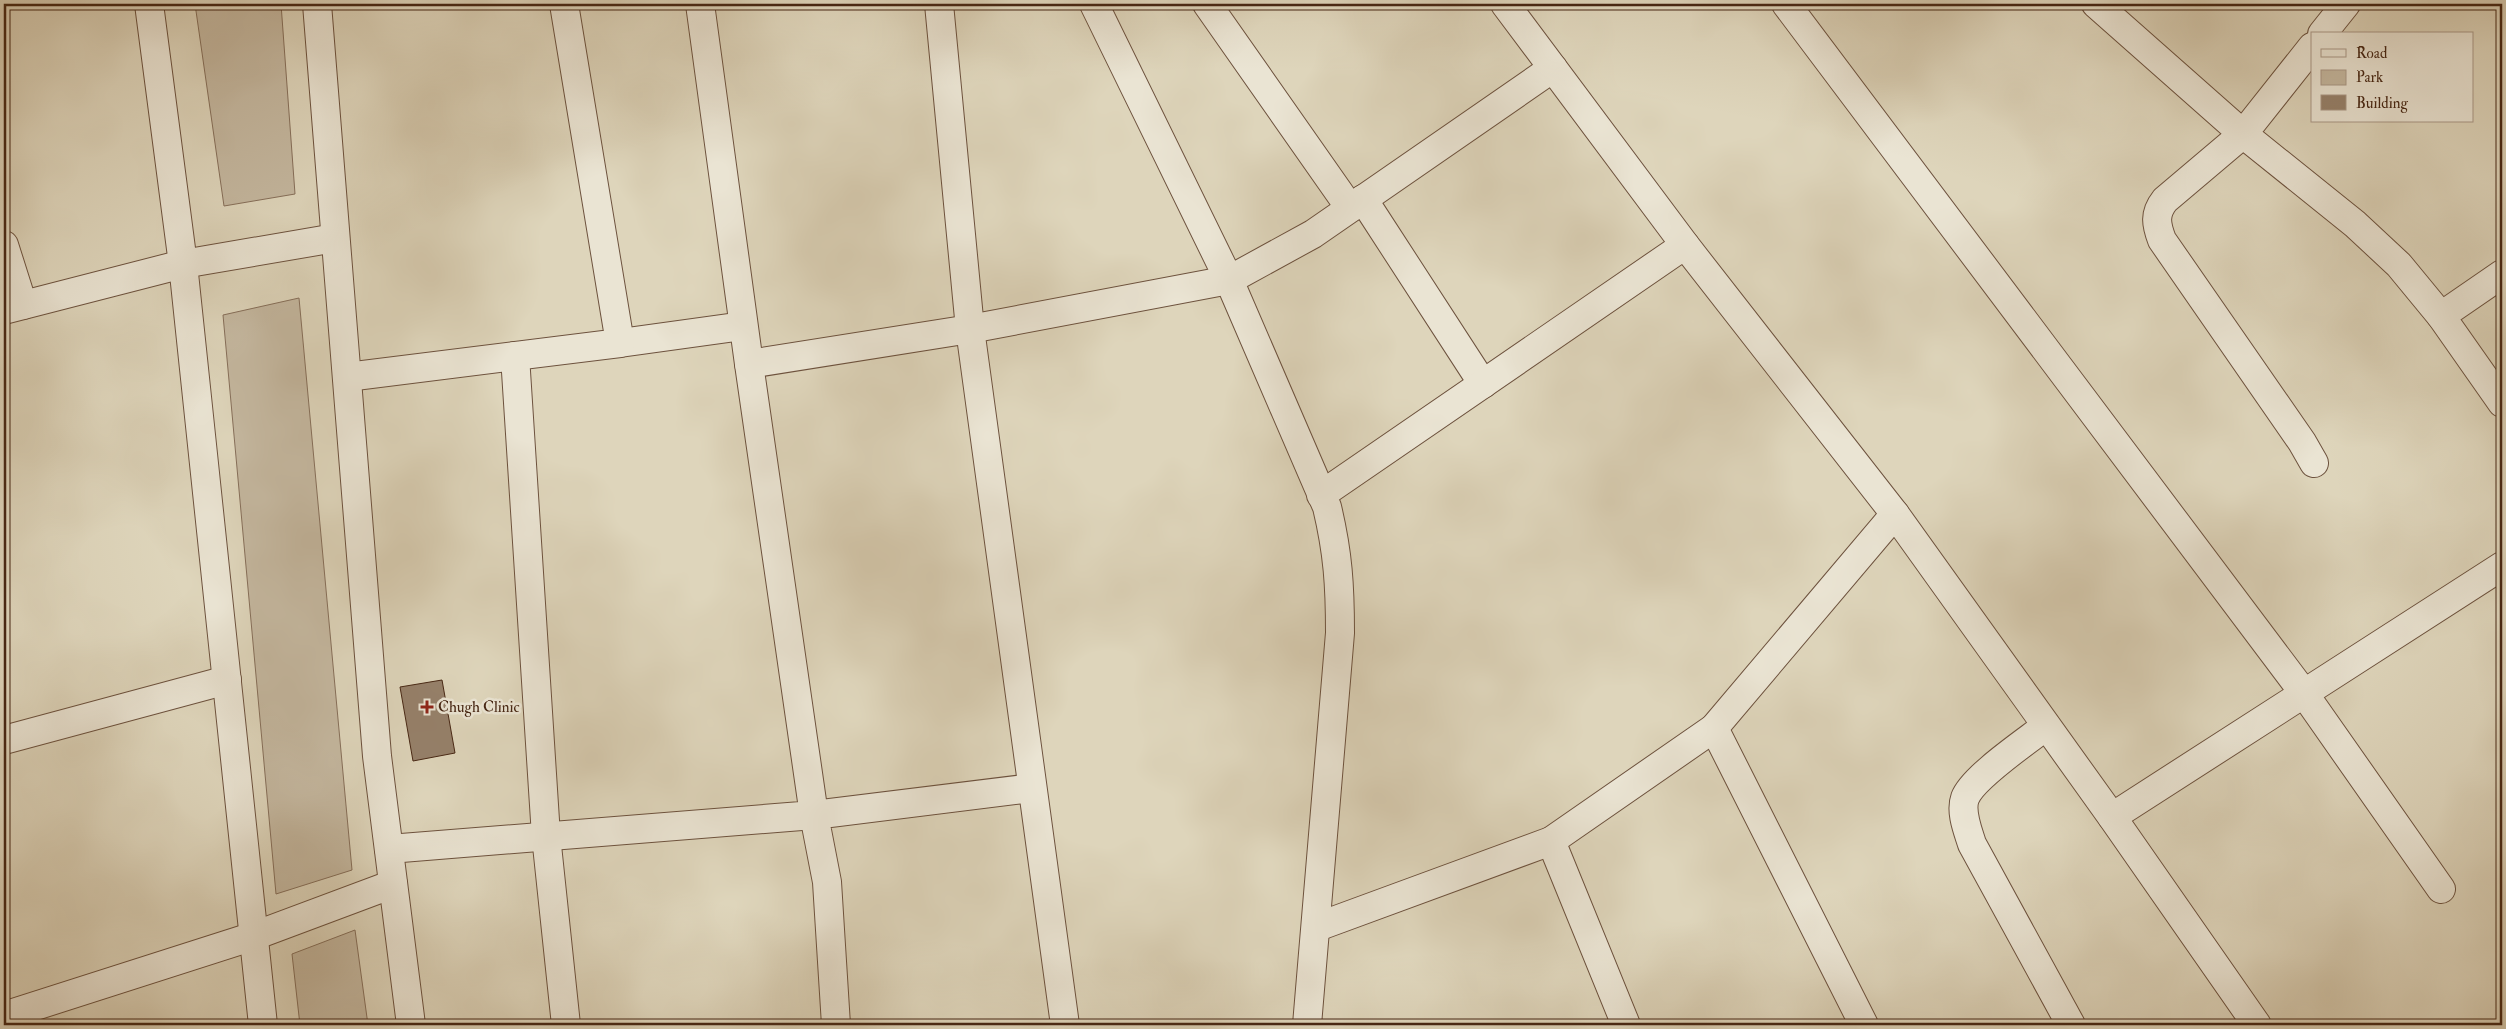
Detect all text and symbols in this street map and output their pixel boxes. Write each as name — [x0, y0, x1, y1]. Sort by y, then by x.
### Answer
legend — [2311, 32, 2474, 122]
text: Road — [2356, 44, 2388, 63]
text: Park — [2356, 68, 2383, 87]
text: Building — [2356, 94, 2408, 113]
place label: Chugh Clinic — [438, 698, 519, 717]
marker: Chugh Clinic — [420, 700, 434, 714]

